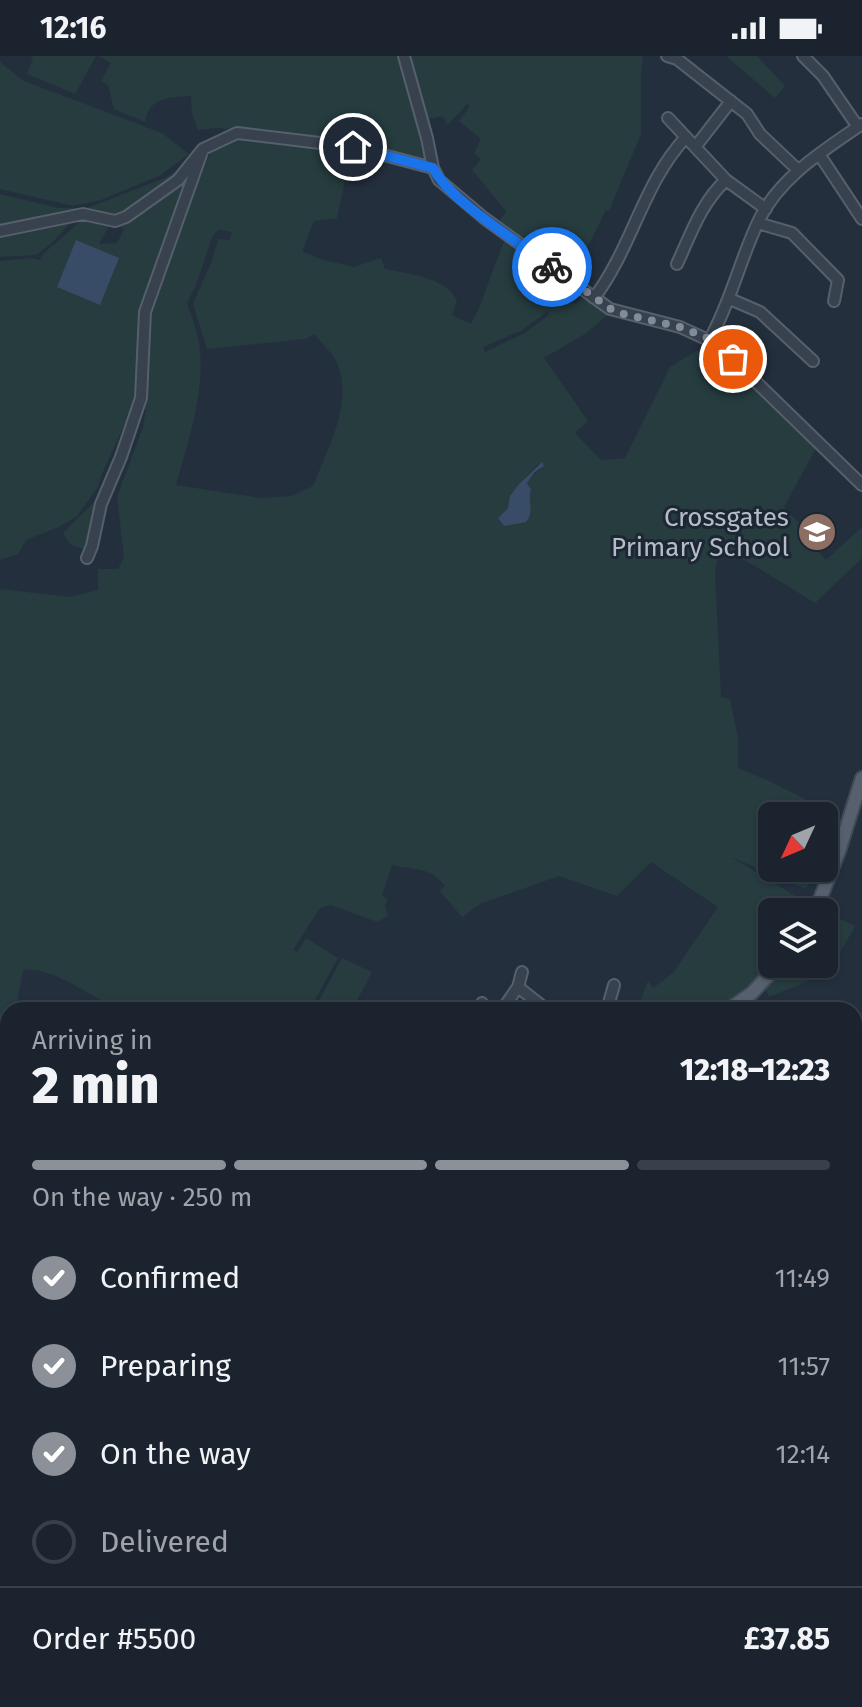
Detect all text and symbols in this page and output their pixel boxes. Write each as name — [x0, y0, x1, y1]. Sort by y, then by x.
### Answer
text: 12:16 — [40, 10, 106, 46]
pin — [319, 113, 387, 181]
icon: home — [331, 125, 375, 169]
courier — [512, 227, 592, 307]
icon: bike — [530, 245, 574, 289]
pin — [699, 325, 767, 393]
icon: bag — [711, 337, 755, 381]
place label: Crossgates Primary School — [611, 502, 789, 563]
school or university icon: Crossgates Primary School — [796, 511, 838, 553]
north arrow — [758, 802, 838, 882]
map controls — [758, 802, 838, 978]
button: layers — [758, 898, 838, 978]
text: Arriving in — [32, 1025, 153, 1056]
text: 12:18–12:23 — [680, 1052, 830, 1088]
text: 2 min — [32, 1054, 159, 1117]
text: On the way · 250 m — [32, 1182, 252, 1213]
icon: check — [32, 1256, 76, 1300]
text: Confirmed — [100, 1260, 240, 1296]
text: 11:49 — [775, 1263, 830, 1294]
icon: check — [32, 1344, 76, 1388]
text: Preparing — [100, 1348, 231, 1384]
text: 11:57 — [778, 1351, 830, 1382]
icon: check — [32, 1432, 76, 1476]
text: On the way — [100, 1436, 251, 1472]
text: 12:14 — [776, 1439, 830, 1470]
text: Delivered — [100, 1524, 229, 1560]
text: Order #5500 — [32, 1621, 196, 1657]
text: £37.85 — [744, 1621, 830, 1657]

